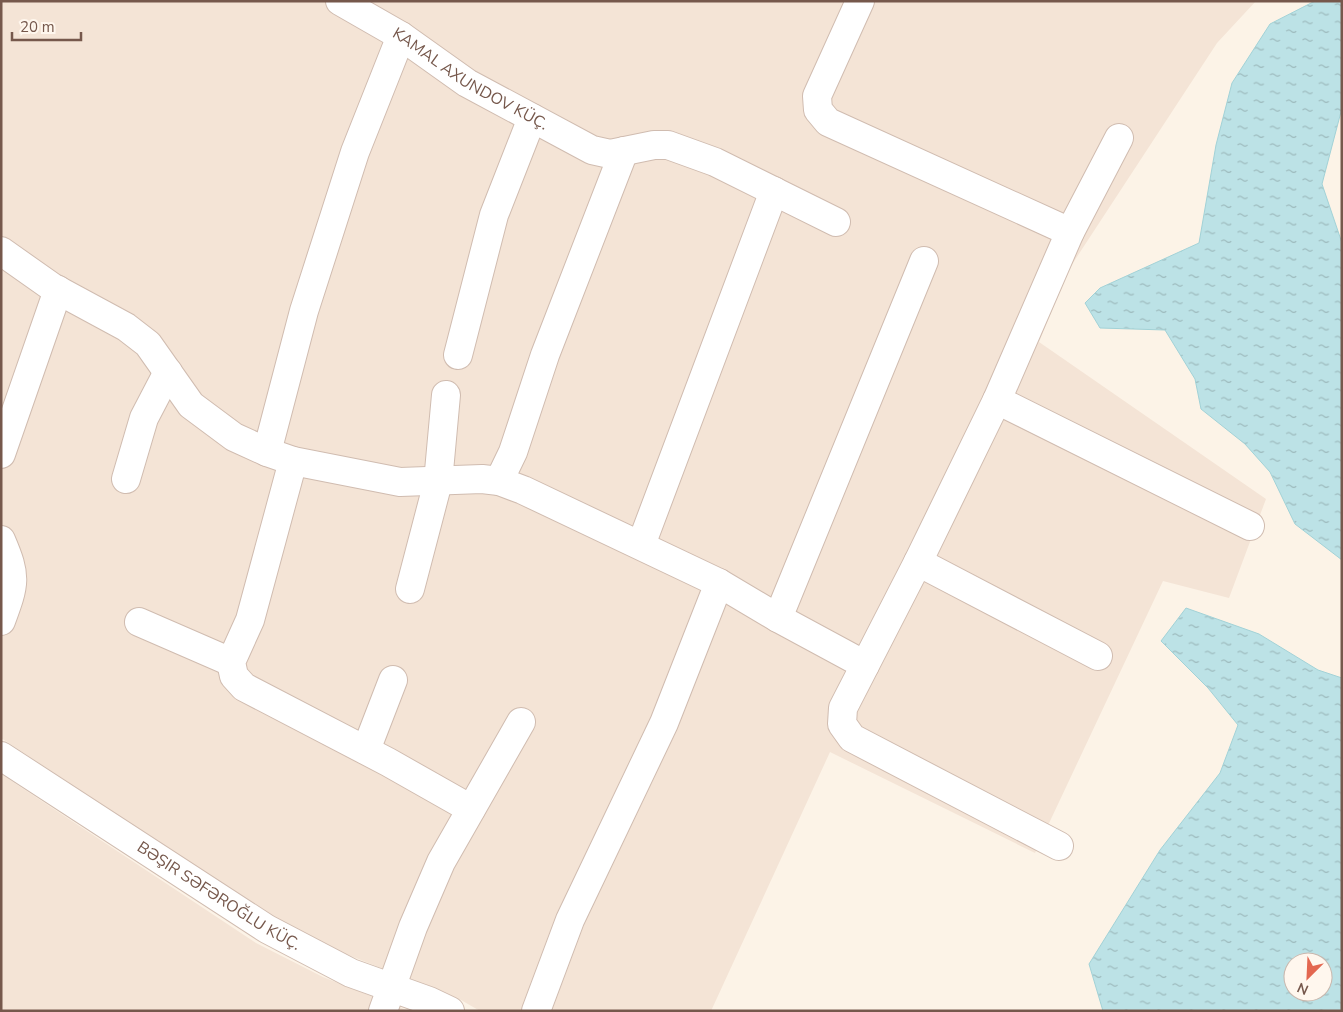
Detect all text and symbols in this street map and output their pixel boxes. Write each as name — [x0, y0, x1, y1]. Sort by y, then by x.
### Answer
scale bar — [12, 10, 81, 42]
text: 20 m — [20, 17, 55, 37]
street label: KAMAL AXUNDOV KÜÇ. — [388, 22, 552, 135]
street label: BƏŞIR SƏFƏROĞLU KÜÇ. — [133, 836, 304, 956]
north arrow — [1283, 952, 1333, 1002]
text: N — [1294, 978, 1312, 999]

